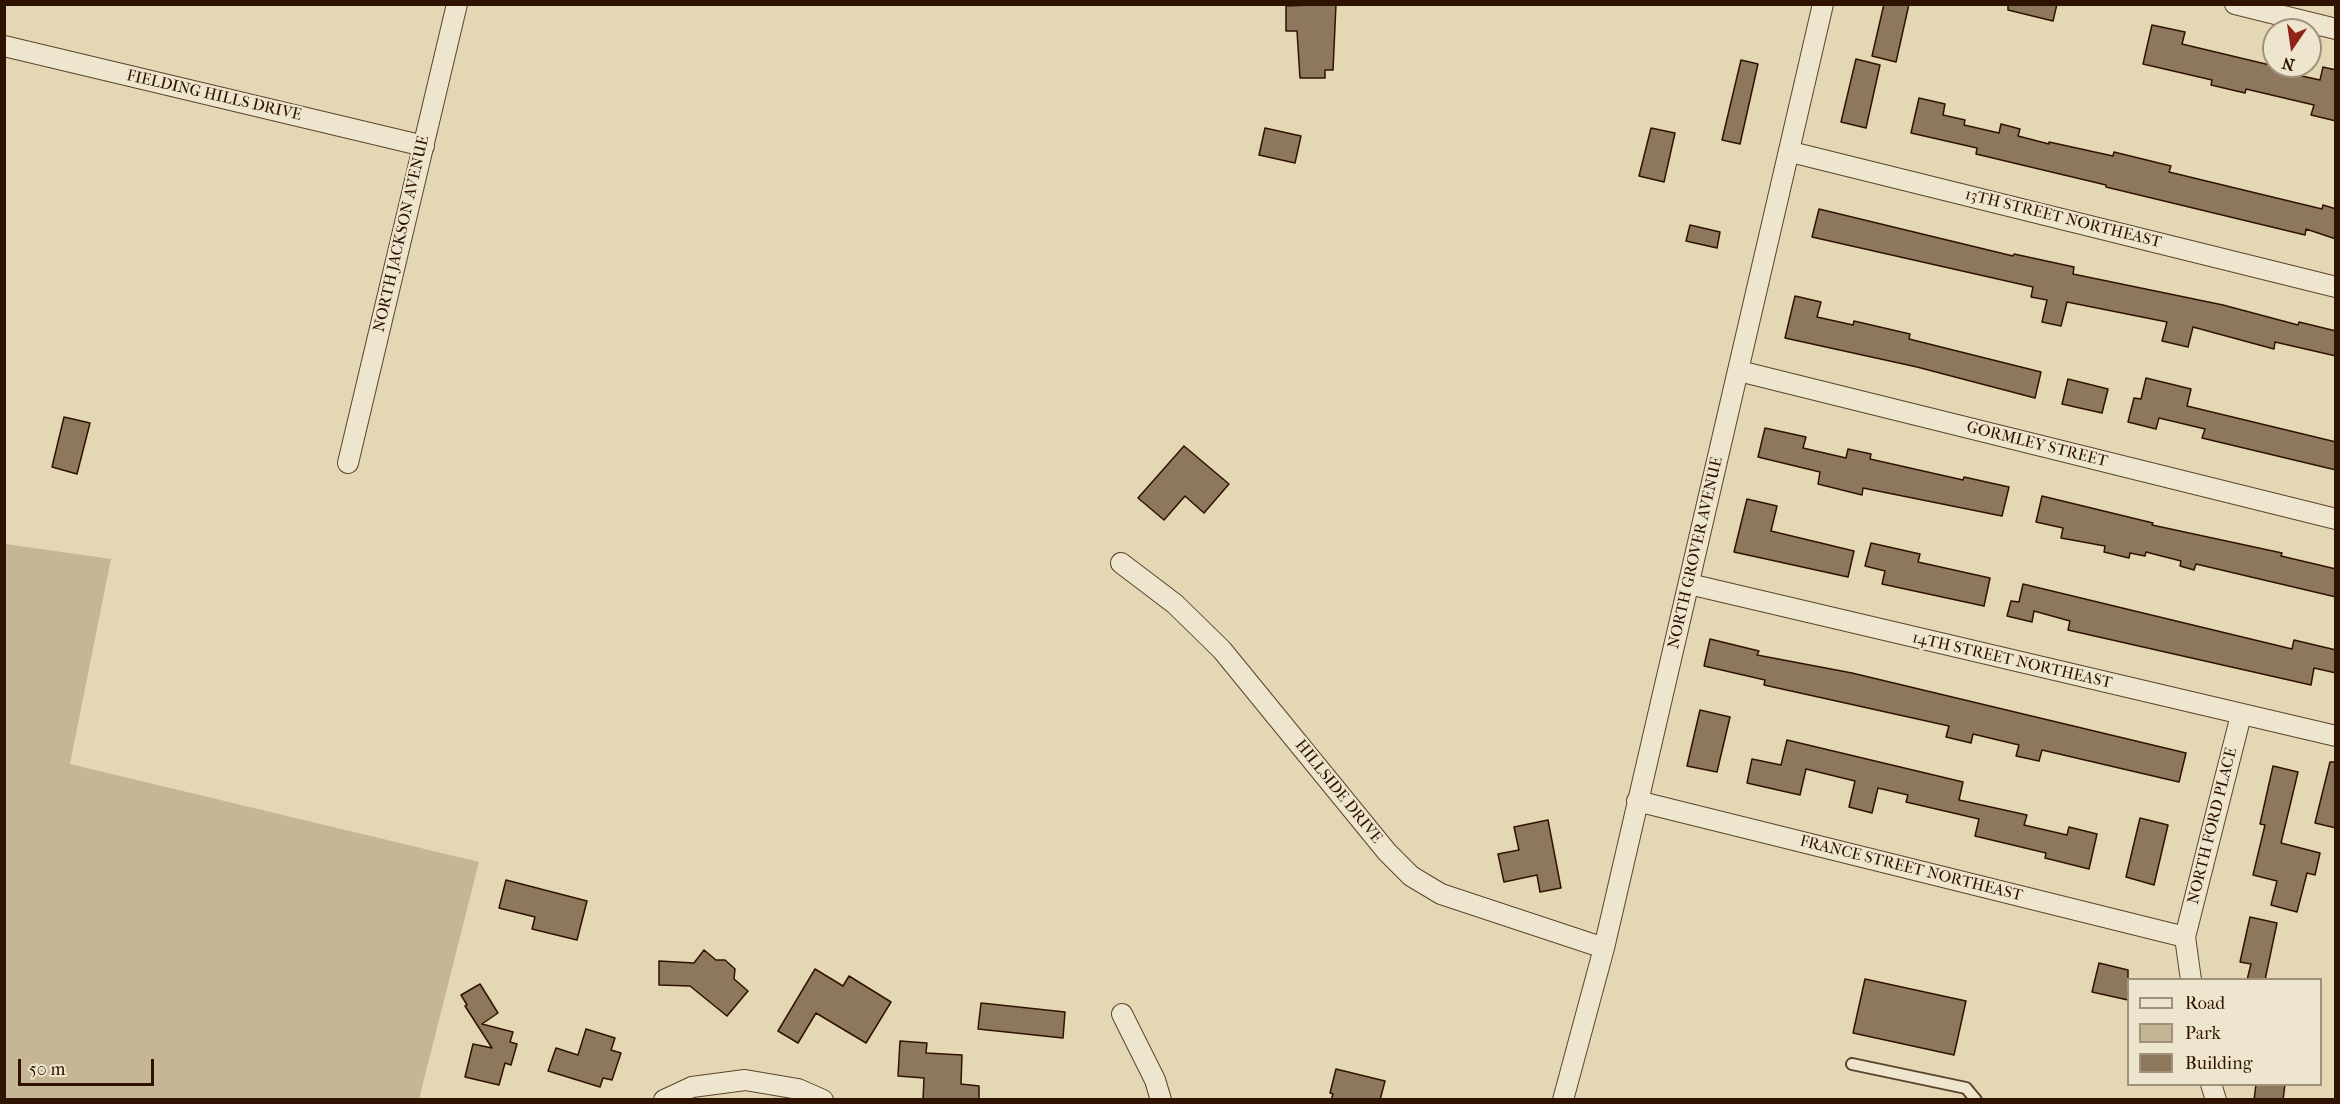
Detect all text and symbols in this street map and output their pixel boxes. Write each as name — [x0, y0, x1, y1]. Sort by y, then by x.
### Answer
north arrow — [2262, 18, 2322, 78]
text: N — [2280, 53, 2296, 75]
street label: FIELDING HILLS DRIVE — [125, 66, 303, 126]
street label: NORTH JACKSON AVENUE — [370, 134, 434, 334]
street label: 13TH STREET NORTHEAST — [1963, 185, 2163, 253]
street label: GORMLEY STREET — [1964, 418, 2110, 472]
street label: NORTH GROVER AVENUE — [1665, 455, 1727, 651]
street label: 14TH STREET NORTHEAST — [1910, 629, 2114, 693]
street label: HILLSIDE DRIVE — [1290, 736, 1386, 848]
street label: NORTH FORD PLACE — [2184, 746, 2242, 906]
street label: FRANCE STREET NORTHEAST — [1798, 832, 2024, 906]
legend — [2127, 978, 2322, 1086]
text: Road — [2185, 993, 2225, 1014]
text: Park — [2185, 1023, 2221, 1044]
scale bar — [21, 1047, 158, 1085]
text: Building — [2185, 1053, 2252, 1074]
text: 50 m — [29, 1059, 65, 1080]

